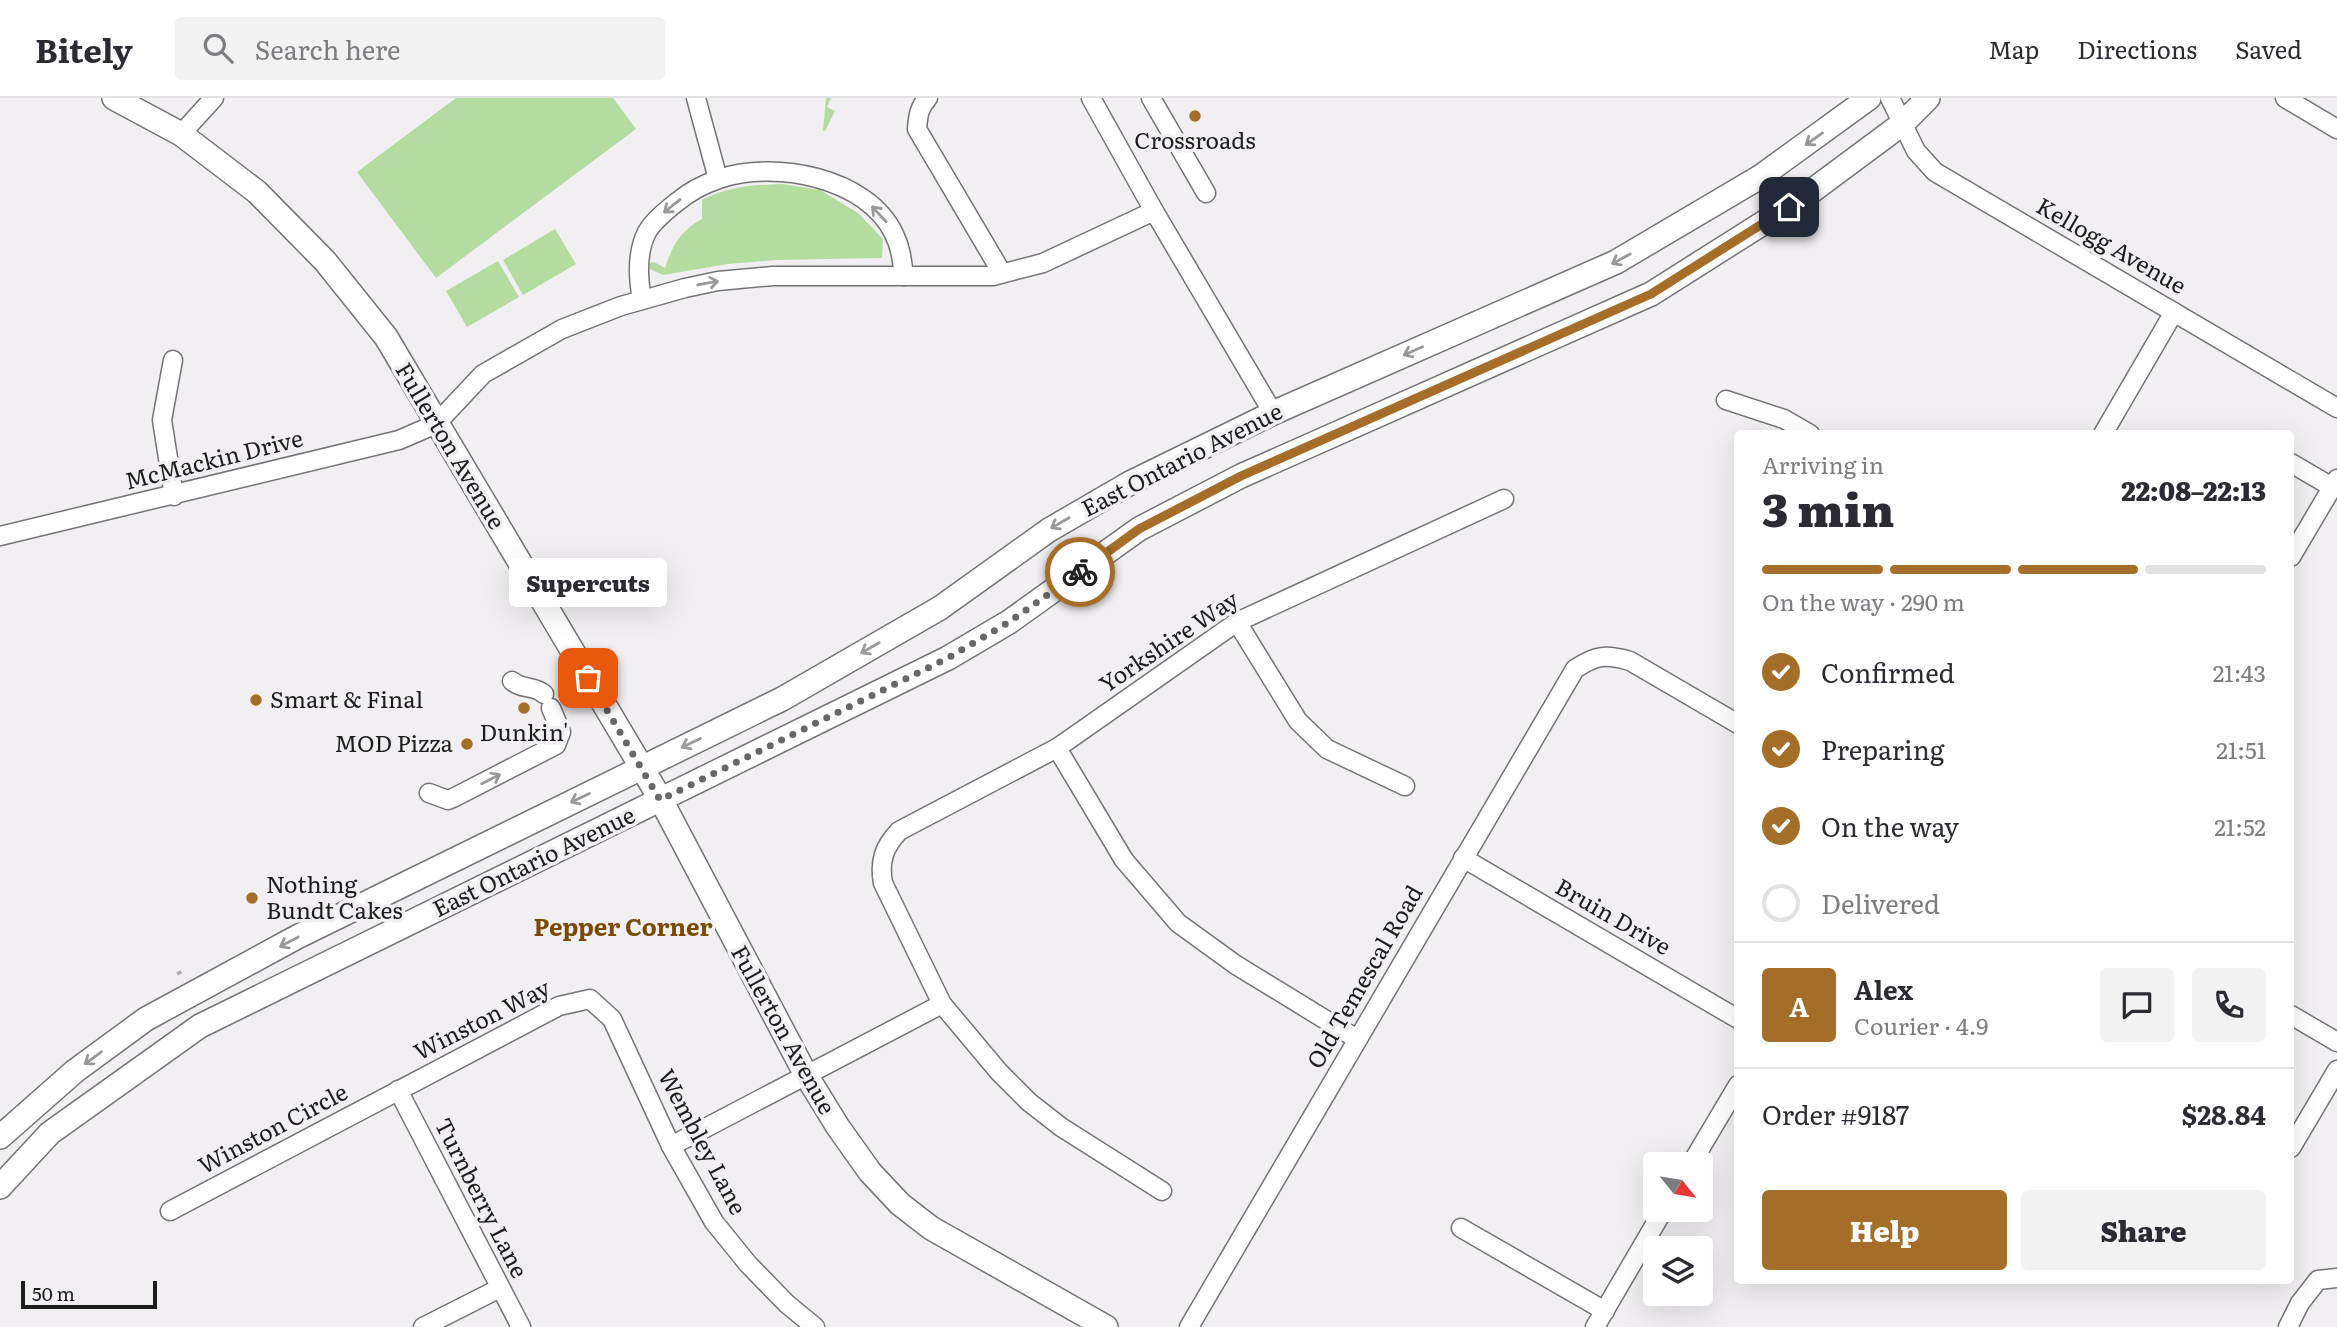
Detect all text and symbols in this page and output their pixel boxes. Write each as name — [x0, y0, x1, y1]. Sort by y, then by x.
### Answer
search box — [175, 17, 665, 80]
text: Bitely — [35, 24, 133, 73]
icon: search — [199, 29, 237, 67]
text: Search here — [255, 29, 401, 68]
text: Map — [1988, 31, 2039, 66]
text: Directions — [2077, 31, 2197, 66]
text: Saved — [2235, 31, 2302, 66]
marker: Crossroads — [1187, 108, 1203, 124]
place label: Crossroads — [1134, 122, 1256, 156]
one-way arrow — [1805, 132, 1824, 146]
pin — [1759, 177, 1819, 237]
icon: home — [1770, 188, 1808, 226]
street label: Kellogg Avenue — [2031, 188, 2193, 301]
one-way arrow — [663, 199, 681, 214]
one-way arrow — [870, 206, 887, 223]
one-way arrow — [1612, 252, 1632, 266]
one-way arrow — [697, 276, 719, 290]
one-way arrow — [1403, 345, 1425, 358]
street label: Fullerton Avenue — [388, 355, 515, 535]
street label: East Ontario Avenue — [1075, 393, 1288, 524]
street label: McMackin Drive — [121, 420, 306, 497]
text: Arriving in — [1762, 447, 1884, 481]
text: 22:08–22:13 — [2121, 470, 2266, 509]
text: 3 min — [1762, 473, 1894, 541]
one-way arrow — [1051, 516, 1071, 530]
courier — [1045, 537, 1115, 607]
icon: bike — [1061, 553, 1099, 591]
callout: Supercuts — [509, 559, 667, 608]
text: Supercuts — [526, 565, 650, 599]
street label: Yorkshire Way — [1091, 581, 1245, 700]
text: On the way · 290 m — [1762, 584, 1965, 618]
one-way arrow — [861, 641, 881, 655]
pin — [558, 648, 618, 708]
text: Confirmed — [1821, 652, 1955, 691]
icon: check — [1762, 653, 1800, 691]
text: 21:43 — [2213, 655, 2266, 689]
icon: bag — [569, 659, 607, 697]
place label: Smart & Final — [270, 681, 424, 715]
marker: Smart & Final — [248, 692, 264, 708]
marker: Dunkin' — [516, 700, 532, 716]
place label: Dunkin' — [480, 714, 568, 748]
place label: MOD Pizza — [334, 725, 454, 759]
text: Preparing — [1821, 729, 1944, 768]
icon: check — [1762, 730, 1800, 768]
text: 21:51 — [2216, 732, 2266, 766]
marker: MOD Pizza — [459, 736, 475, 752]
one-way arrow — [681, 736, 702, 750]
one-way arrow — [480, 772, 501, 785]
one-way arrow — [570, 791, 591, 805]
street label: East Ontario Avenue — [426, 796, 640, 924]
text: On the way — [1821, 806, 1959, 845]
icon: check — [1762, 807, 1800, 845]
text: 21:52 — [2214, 809, 2266, 843]
place label: Nothing Bundt Cakes — [266, 866, 403, 926]
street label: Bruin Drive — [1550, 868, 1678, 962]
street label: Old Temescal Road — [1297, 878, 1430, 1074]
text: Delivered — [1821, 883, 1940, 922]
marker: Nothing Bundt Cakes — [244, 890, 260, 906]
district label: Pepper Corner — [534, 908, 712, 943]
one-way arrow — [279, 935, 299, 949]
street label: Fullerton Avenue — [724, 938, 845, 1120]
button: chat — [2100, 968, 2174, 1042]
button: phone — [2192, 968, 2266, 1042]
street label: Winston Way — [407, 969, 556, 1067]
text: Alex — [1854, 969, 1913, 1008]
text: A — [1789, 986, 1809, 1025]
text: Courier · 4.9 — [1854, 1008, 1988, 1042]
one-way arrow — [84, 1050, 103, 1065]
street label: Wembley Lane — [651, 1062, 757, 1220]
street label: Winston Circle — [191, 1074, 353, 1181]
text: Order #9187 — [1762, 1094, 1909, 1133]
text: $28.84 — [2182, 1094, 2266, 1133]
street label: Turnberry Lane — [428, 1111, 538, 1283]
north arrow — [1643, 1152, 1713, 1222]
map controls — [1643, 1152, 1713, 1306]
button: Help — [1762, 1190, 2007, 1270]
button: Share — [2021, 1190, 2266, 1270]
button: layers — [1643, 1236, 1713, 1306]
scale bar — [21, 1278, 158, 1310]
text: 50 m — [32, 1279, 75, 1307]

